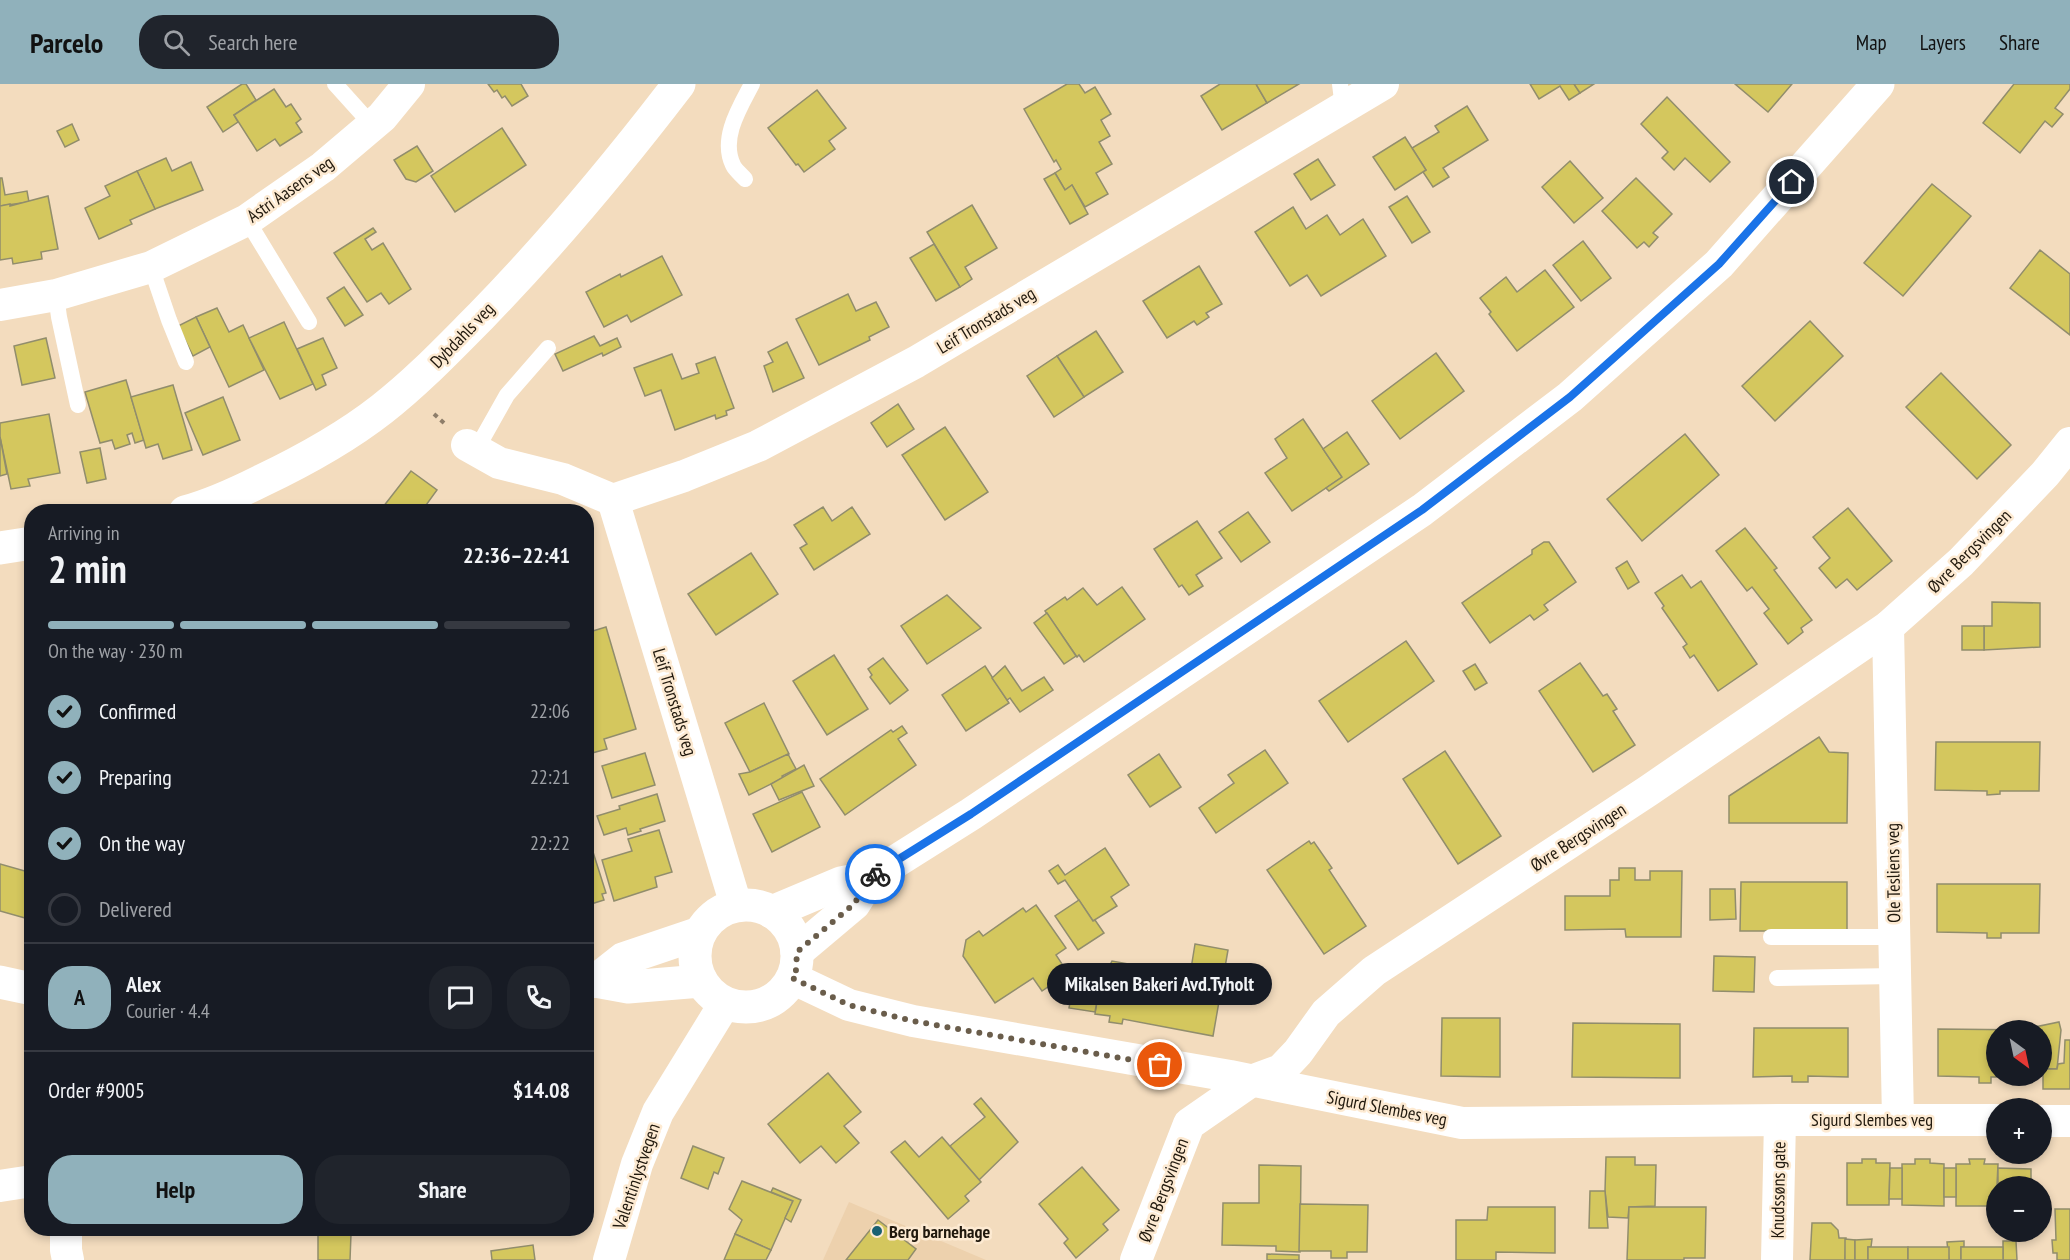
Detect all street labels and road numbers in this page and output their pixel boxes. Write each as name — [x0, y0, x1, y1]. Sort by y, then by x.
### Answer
street label: Astri Aasens veg — [242, 151, 338, 227]
street label: Leif Tronstads veg — [932, 282, 1040, 358]
street label: Dybdahls veg — [425, 297, 499, 373]
street label: Øvre Bergsvingen — [1922, 504, 2016, 598]
street label: Leif Tronstads veg — [648, 646, 702, 758]
street label: Øvre Bergsvingen — [1526, 798, 1630, 876]
street label: Ole Tesliens veg — [1881, 823, 1905, 923]
street label: Sigurd Slembes veg — [1325, 1085, 1449, 1131]
street label: Sigurd Slembes veg — [1811, 1108, 1933, 1131]
street label: Valentinlystvegen — [607, 1120, 665, 1233]
street label: Øvre Bergsvingen — [1133, 1135, 1193, 1245]
street label: Knudssøns gate — [1766, 1141, 1790, 1239]

